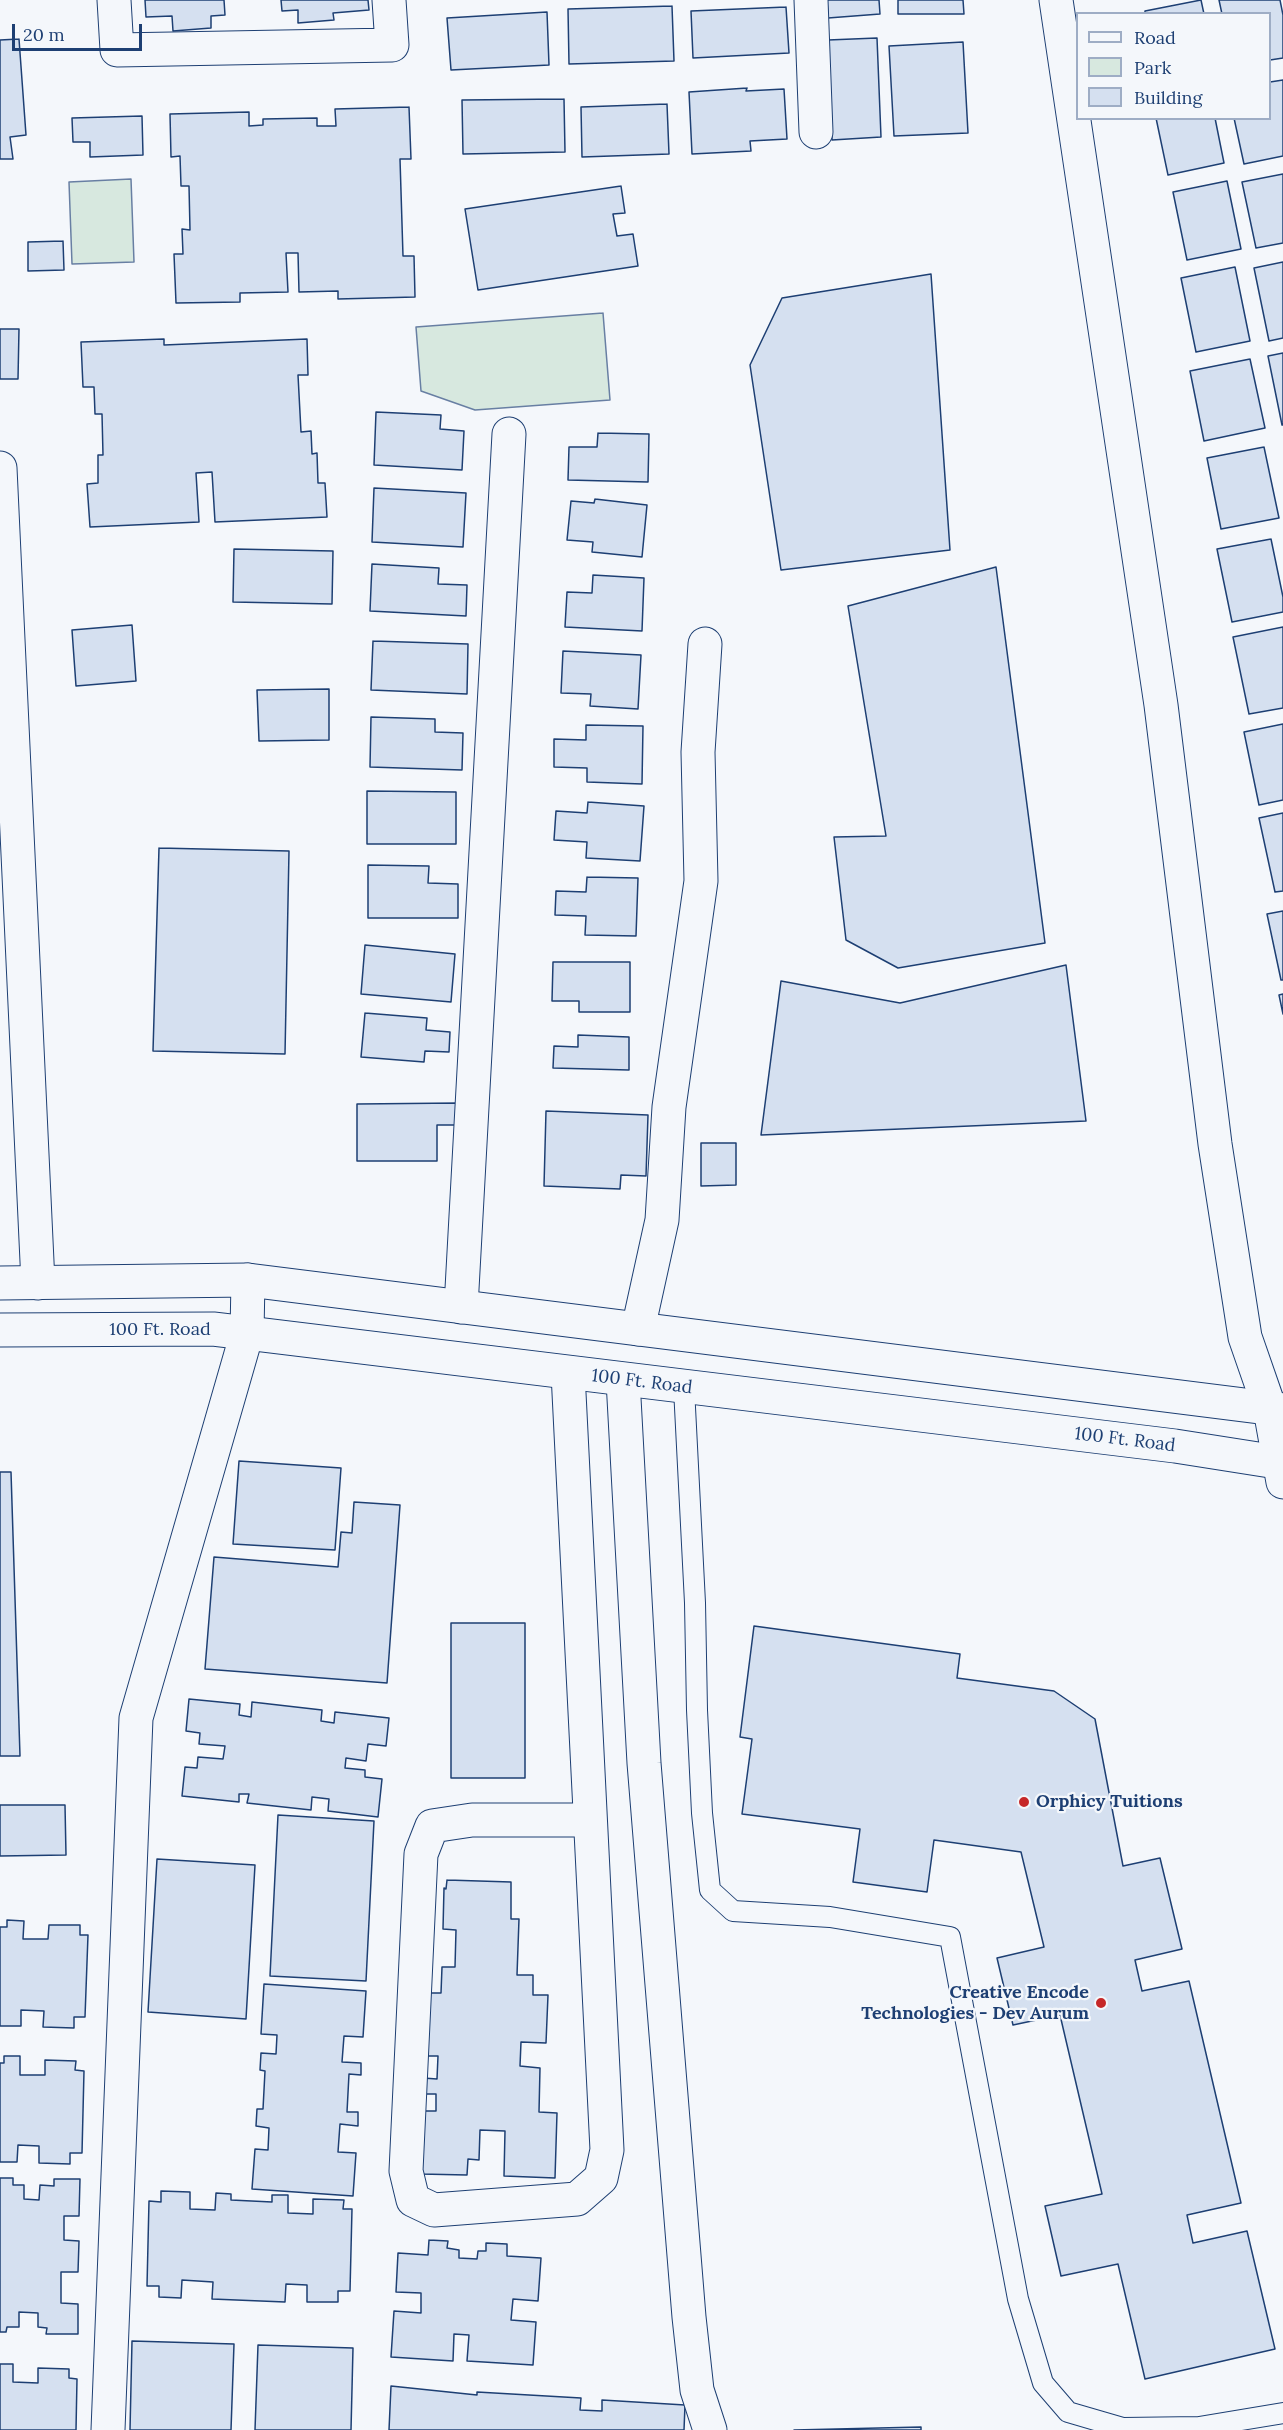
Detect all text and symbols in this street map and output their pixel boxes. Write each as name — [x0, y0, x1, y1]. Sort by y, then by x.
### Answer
scale bar — [15, 12, 146, 50]
legend — [1076, 12, 1271, 120]
text: 20 m — [23, 23, 65, 46]
text: Road — [1134, 26, 1176, 49]
text: Park — [1134, 56, 1171, 79]
text: Building — [1134, 86, 1202, 109]
street label: 100 Ft. Road — [109, 1319, 211, 1341]
street label: 100 Ft. Road — [590, 1365, 694, 1399]
street label: 100 Ft. Road — [1073, 1423, 1177, 1457]
place label: Orphicy Tuitions — [1036, 1791, 1183, 1813]
marker: Orphicy Tuitions — [1017, 1795, 1031, 1809]
place label: Creative Encode Technologies - Dev Aurum — [861, 1982, 1089, 2024]
marker: Creative Encode Technologies - Dev Aurum — [1094, 1996, 1108, 2010]

